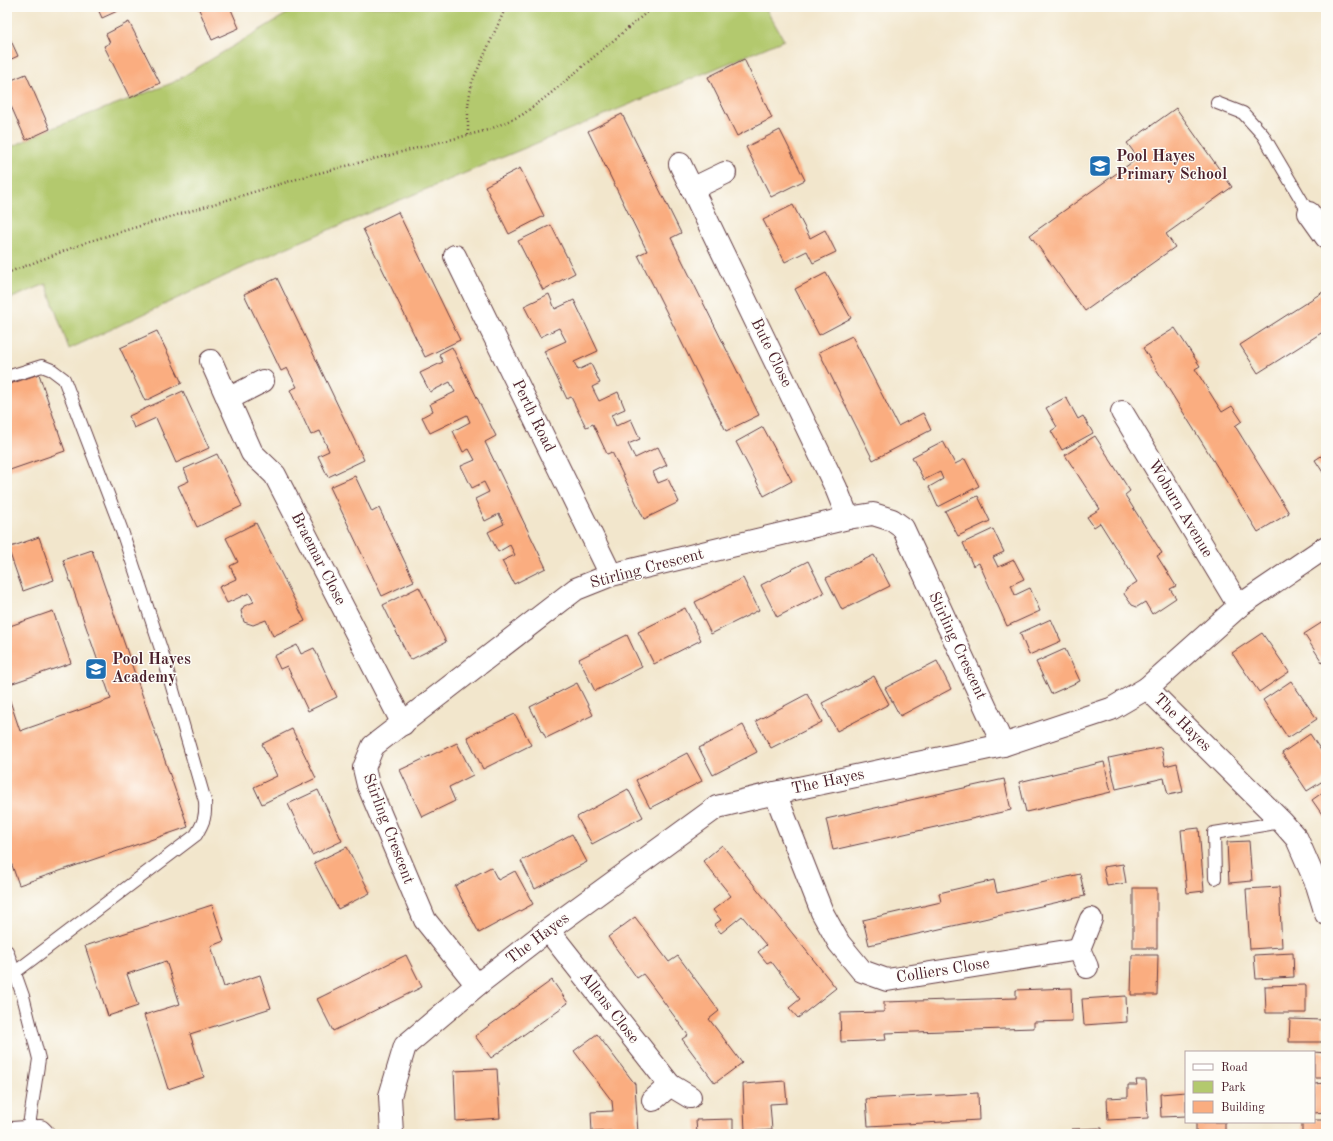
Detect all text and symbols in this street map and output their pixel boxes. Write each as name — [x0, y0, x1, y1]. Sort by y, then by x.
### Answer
place label: Pool Hayes Primary School — [1116, 149, 1227, 183]
school or university icon: Pool Hayes Primary School — [1087, 153, 1113, 179]
street label: Bute Close — [748, 316, 794, 390]
street label: Perth Road — [509, 377, 557, 455]
street label: Woburn Avenue — [1145, 457, 1215, 561]
street label: Braemar Close — [288, 510, 348, 608]
street label: Stirling Crescent — [588, 546, 706, 592]
street label: Stirling Crescent — [925, 590, 989, 703]
place label: Pool Hayes Academy — [112, 652, 191, 686]
school or university icon: Pool Hayes Academy — [83, 656, 109, 682]
street label: The Hayes — [1150, 691, 1214, 755]
street label: The Hayes — [790, 766, 866, 798]
street label: Stirling Crescent — [360, 772, 417, 887]
street label: The Hayes — [504, 910, 573, 968]
street label: Colliers Close — [895, 956, 991, 986]
street label: Allens Close — [576, 969, 642, 1047]
legend — [1185, 1051, 1315, 1123]
text: Road — [1221, 1062, 1248, 1074]
text: Park — [1221, 1082, 1246, 1094]
text: Building — [1221, 1102, 1265, 1114]

